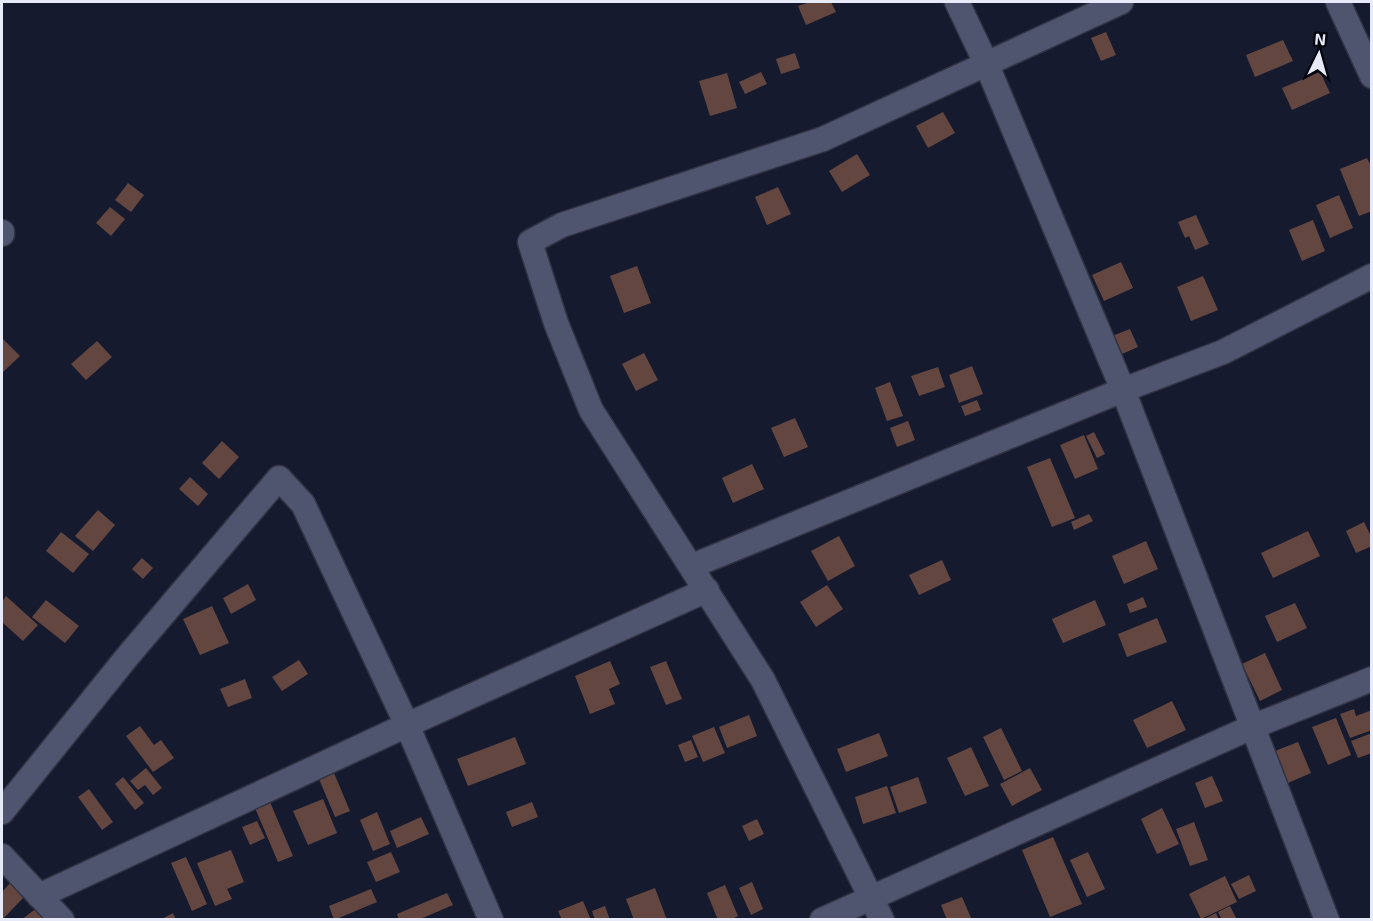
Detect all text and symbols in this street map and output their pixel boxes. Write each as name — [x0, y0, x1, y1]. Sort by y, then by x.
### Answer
north arrow — [1289, 24, 1349, 84]
text: N — [1314, 29, 1327, 49]

